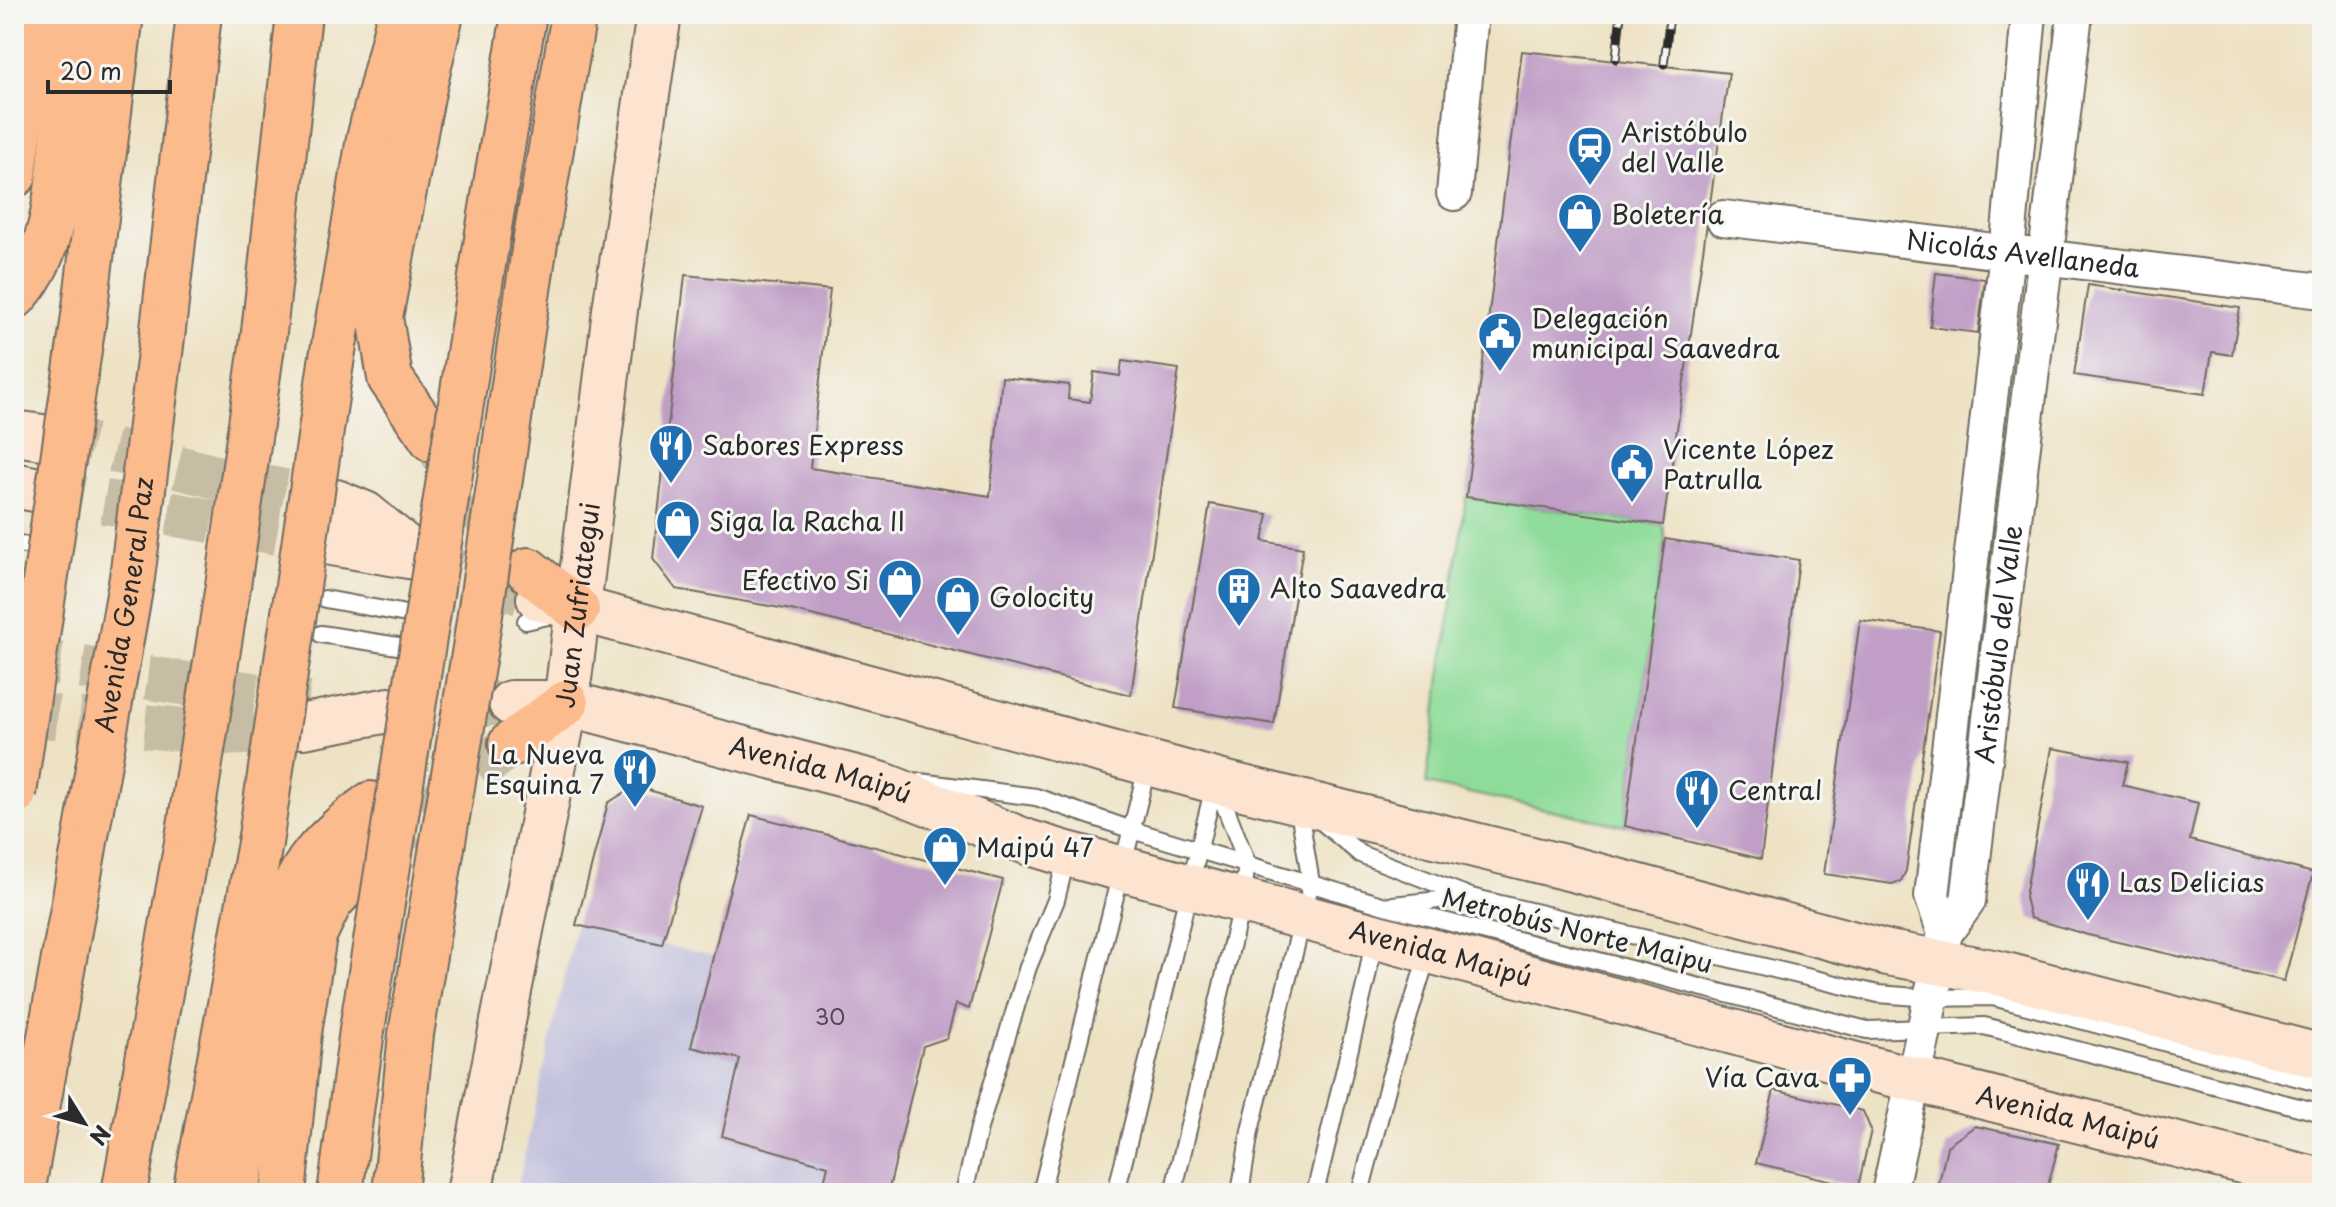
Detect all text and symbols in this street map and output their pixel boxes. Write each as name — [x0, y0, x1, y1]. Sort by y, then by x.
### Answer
scale bar — [48, 44, 170, 94]
text: 20 m — [60, 52, 122, 88]
place label: Aristóbulo del Valle — [1621, 112, 1748, 181]
station icon: Aristóbulo del Valle — [1566, 124, 1614, 187]
shop icon: Boletería — [1556, 191, 1604, 254]
place label: Boletería — [1611, 194, 1724, 233]
street label: Nicolás Avellaneda — [1904, 219, 2142, 287]
place label: Delegación municipal Saavedra — [1531, 298, 1780, 367]
public building icon: Delegación municipal Saavedra — [1476, 310, 1524, 373]
restaurant icon: Sabores Express — [647, 422, 695, 485]
place label: Sabores Express — [702, 425, 904, 464]
place label: Vicente López Patrulla — [1663, 429, 1833, 498]
public building icon: Vicente López Patrulla — [1608, 441, 1656, 504]
street label: Avenida General Paz — [84, 475, 162, 735]
shop icon: Siga la Racha II — [654, 498, 702, 561]
street label: Juan Zufriategui — [545, 500, 609, 710]
place label: Siga la Racha II — [709, 501, 905, 540]
street label: Aristóbulo del Valle — [1964, 523, 2031, 765]
shop icon: Efectivo Si — [876, 557, 924, 620]
place label: Efectivo Si — [742, 560, 869, 599]
building icon: Alto Saavedra — [1215, 565, 1263, 628]
place label: Alto Saavedra — [1270, 568, 1447, 607]
shop icon: Golocity — [934, 574, 982, 637]
place label: Golocity — [989, 577, 1094, 616]
street label: Avenida Maipú — [725, 725, 918, 812]
place label: La Nueva Esquina 7 — [484, 734, 604, 803]
restaurant icon: La Nueva Esquina 7 — [611, 746, 659, 809]
restaurant icon: Central — [1673, 767, 1721, 830]
place label: Central — [1728, 770, 1822, 809]
shop icon: Maipú 47 — [921, 824, 969, 887]
place label: Maipú 47 — [976, 827, 1094, 866]
restaurant icon: Las Delicias — [2064, 859, 2112, 922]
place label: Las Delicias — [2119, 862, 2264, 901]
street label: Metrobús Norte Maipu — [1438, 877, 1717, 982]
street label: Avenida Maipú — [1346, 909, 1537, 995]
house number: 30 — [815, 999, 845, 1032]
pharmacy icon: Vía Cava — [1826, 1054, 1874, 1117]
place label: Vía Cava — [1705, 1057, 1820, 1096]
street label: Avenida Maipú — [1973, 1075, 2164, 1158]
north arrow — [44, 1083, 124, 1163]
text: N — [83, 1119, 120, 1153]

